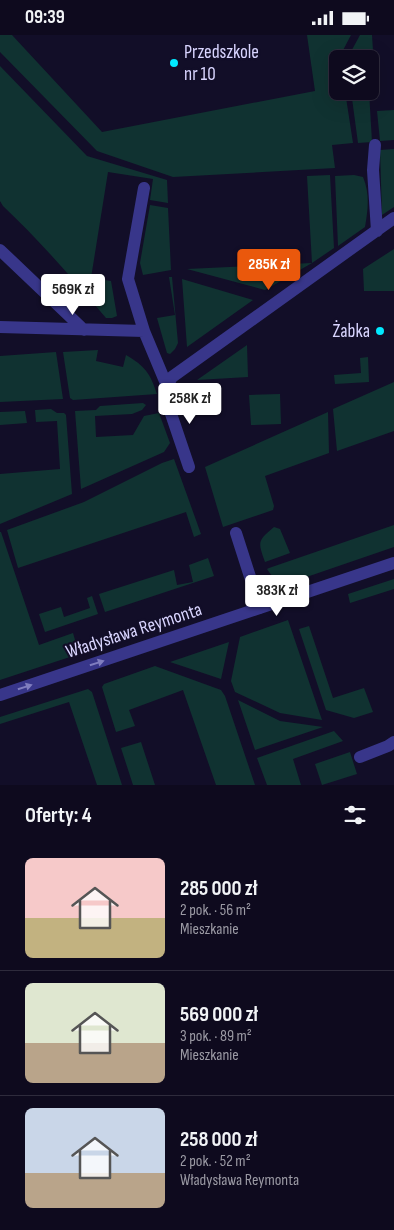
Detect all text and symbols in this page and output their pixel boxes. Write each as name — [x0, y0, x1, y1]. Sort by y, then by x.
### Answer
text: 09:39 — [25, 6, 65, 29]
place label: Przedszkole nr 10 — [184, 41, 259, 86]
map controls — [329, 50, 379, 100]
button: layers — [329, 50, 379, 100]
marker: Przedszkole nr 10 — [168, 57, 180, 69]
pin: 285K zł — [223, 249, 315, 291]
text: 285K zł — [248, 255, 290, 274]
pin: 569K zł — [27, 273, 119, 316]
text: 569K zł — [52, 280, 94, 299]
place label: Żabka — [333, 320, 370, 343]
marker: Żabka — [374, 325, 386, 337]
pin: 258K zł — [144, 383, 236, 425]
text: 258K zł — [169, 389, 211, 408]
pin: 383K zł — [231, 575, 323, 617]
text: 383K zł — [256, 581, 298, 600]
street label: Władysława Reymonta — [63, 598, 205, 664]
one-way arrow — [89, 659, 104, 666]
one-way arrow — [18, 682, 33, 690]
icon: filters — [341, 801, 369, 829]
text: Oferty: 4 — [25, 803, 92, 828]
text: 285 000 zł — [180, 876, 257, 901]
icon: home — [65, 878, 125, 938]
text: 2 pok. · 56 m² — [180, 901, 251, 920]
text: Mieszkanie — [180, 920, 239, 939]
text: 569 000 zł — [180, 1002, 258, 1027]
icon: home — [65, 1003, 125, 1063]
text: 3 pok. · 89 m² — [180, 1027, 252, 1046]
text: Mieszkanie — [180, 1046, 239, 1065]
text: 258 000 zł — [180, 1127, 257, 1152]
icon: home — [65, 1128, 125, 1188]
text: 2 pok. · 52 m² — [180, 1152, 251, 1171]
text: Władysława Reymonta — [180, 1171, 299, 1190]

